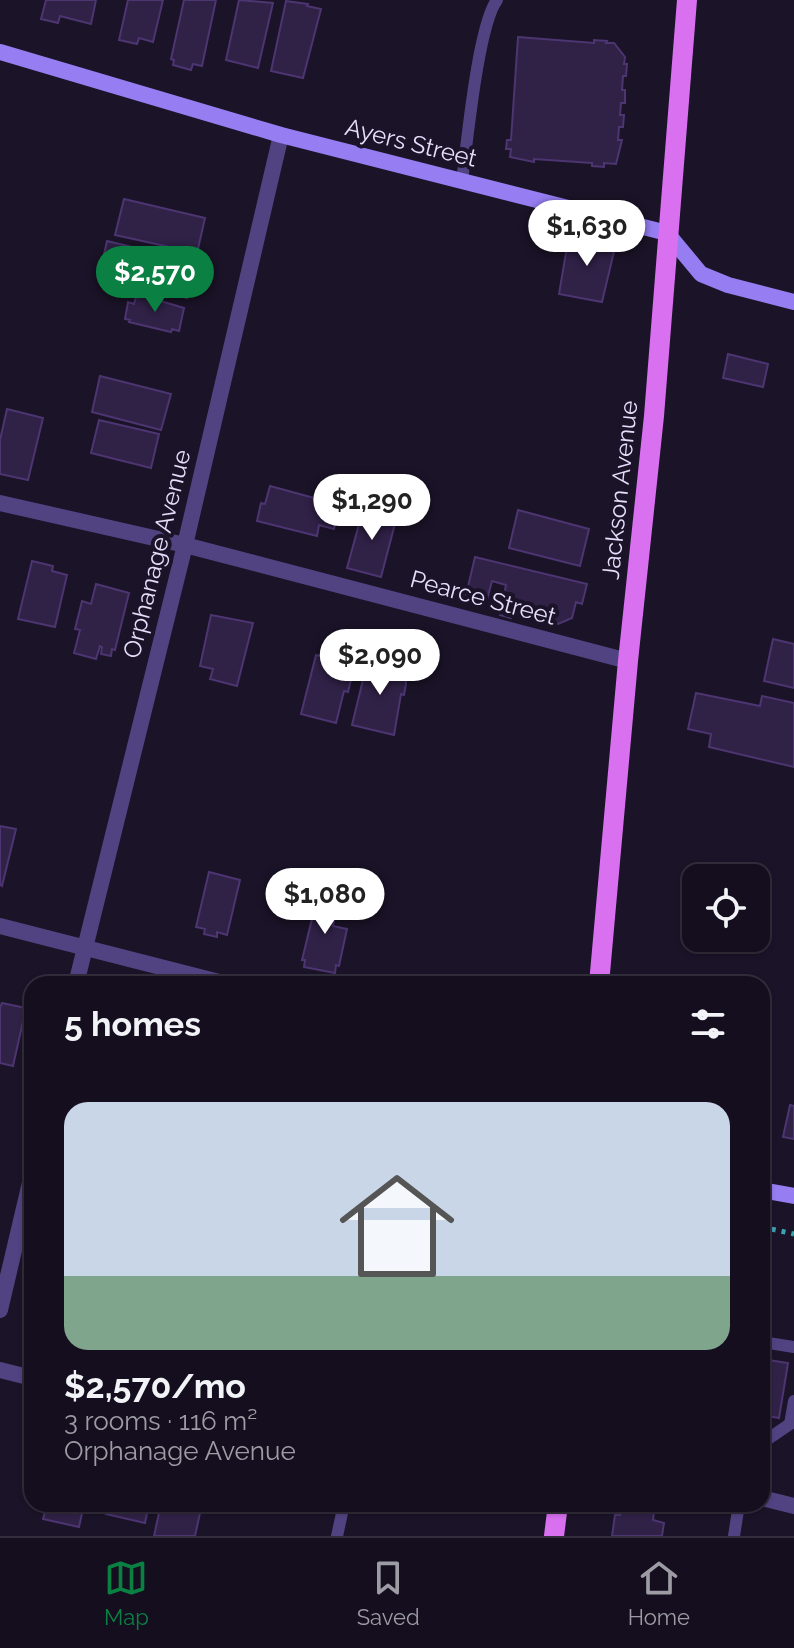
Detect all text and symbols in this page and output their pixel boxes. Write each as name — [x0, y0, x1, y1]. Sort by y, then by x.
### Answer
street label: Ayers Street — [342, 112, 480, 173]
pin: $1,630 — [522, 200, 652, 268]
text: $1,630 — [546, 211, 628, 241]
pin: $2,570 — [90, 246, 220, 314]
text: $2,570 — [114, 257, 196, 287]
street label: Jackson Avenue — [596, 399, 643, 581]
street label: Orphanage Avenue — [117, 447, 196, 661]
pin: $1,290 — [307, 474, 437, 542]
text: $1,290 — [331, 485, 413, 515]
street label: Pearce Street — [407, 564, 559, 631]
pin: $2,090 — [315, 629, 445, 697]
text: $2,090 — [338, 640, 422, 670]
map controls — [682, 864, 770, 952]
button: locate — [682, 864, 770, 952]
pin: $1,080 — [260, 868, 390, 936]
text: $1,080 — [284, 879, 367, 909]
icon: filters — [686, 1002, 730, 1046]
text: 5 homes — [64, 1004, 201, 1044]
icon: home — [325, 1154, 469, 1298]
text: $2,570/mo — [64, 1366, 246, 1406]
text: 3 rooms · 116 m² — [64, 1406, 257, 1436]
text: Orphanage Avenue — [64, 1436, 296, 1466]
tab: Map — [104, 1556, 149, 1630]
tab: Saved — [357, 1556, 420, 1630]
tab: Home — [628, 1556, 690, 1630]

